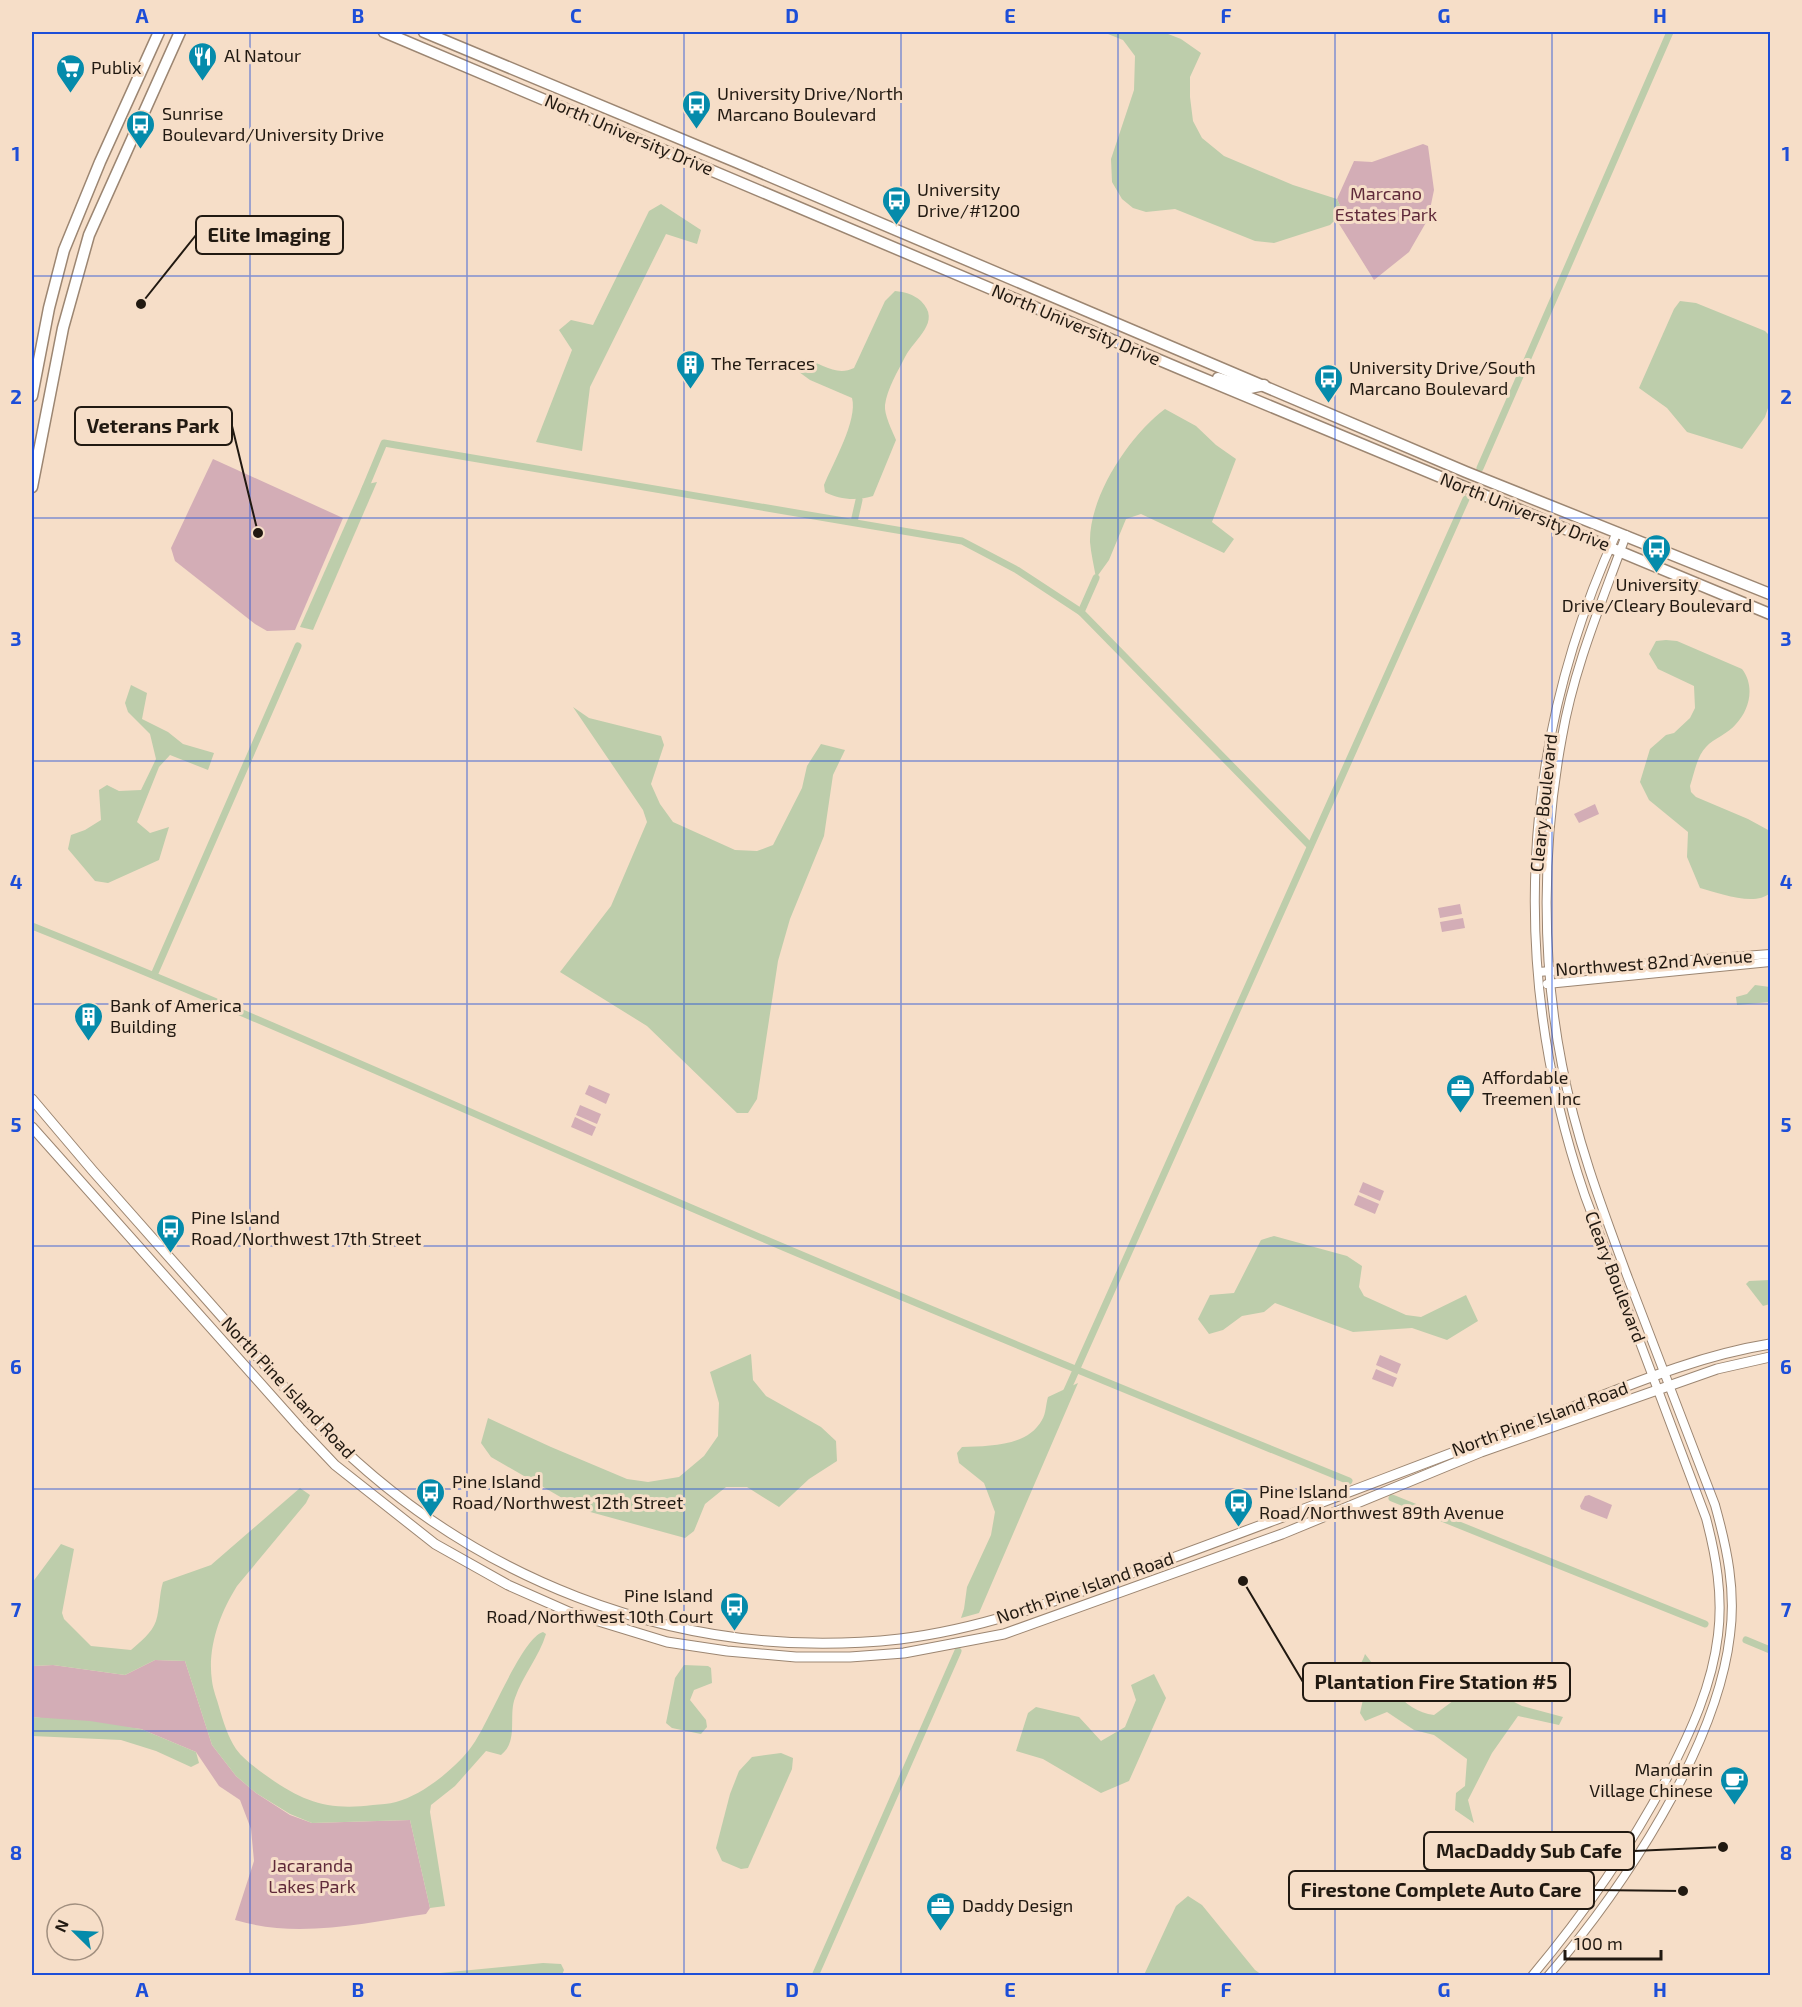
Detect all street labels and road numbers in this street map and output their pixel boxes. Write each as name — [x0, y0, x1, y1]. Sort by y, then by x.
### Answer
street label: North University Drive — [542, 89, 717, 180]
street label: North University Drive — [989, 279, 1164, 370]
street label: North University Drive — [1437, 467, 1613, 555]
street label: Cleary Boulevard — [1525, 733, 1561, 873]
street label: Northwest 82nd Avenue — [1555, 944, 1753, 980]
street label: Cleary Boulevard — [1581, 1208, 1651, 1345]
street label: North Pine Island Road — [217, 1312, 360, 1463]
street label: North Pine Island Road — [1448, 1376, 1631, 1460]
street label: North Pine Island Road — [993, 1546, 1176, 1628]

